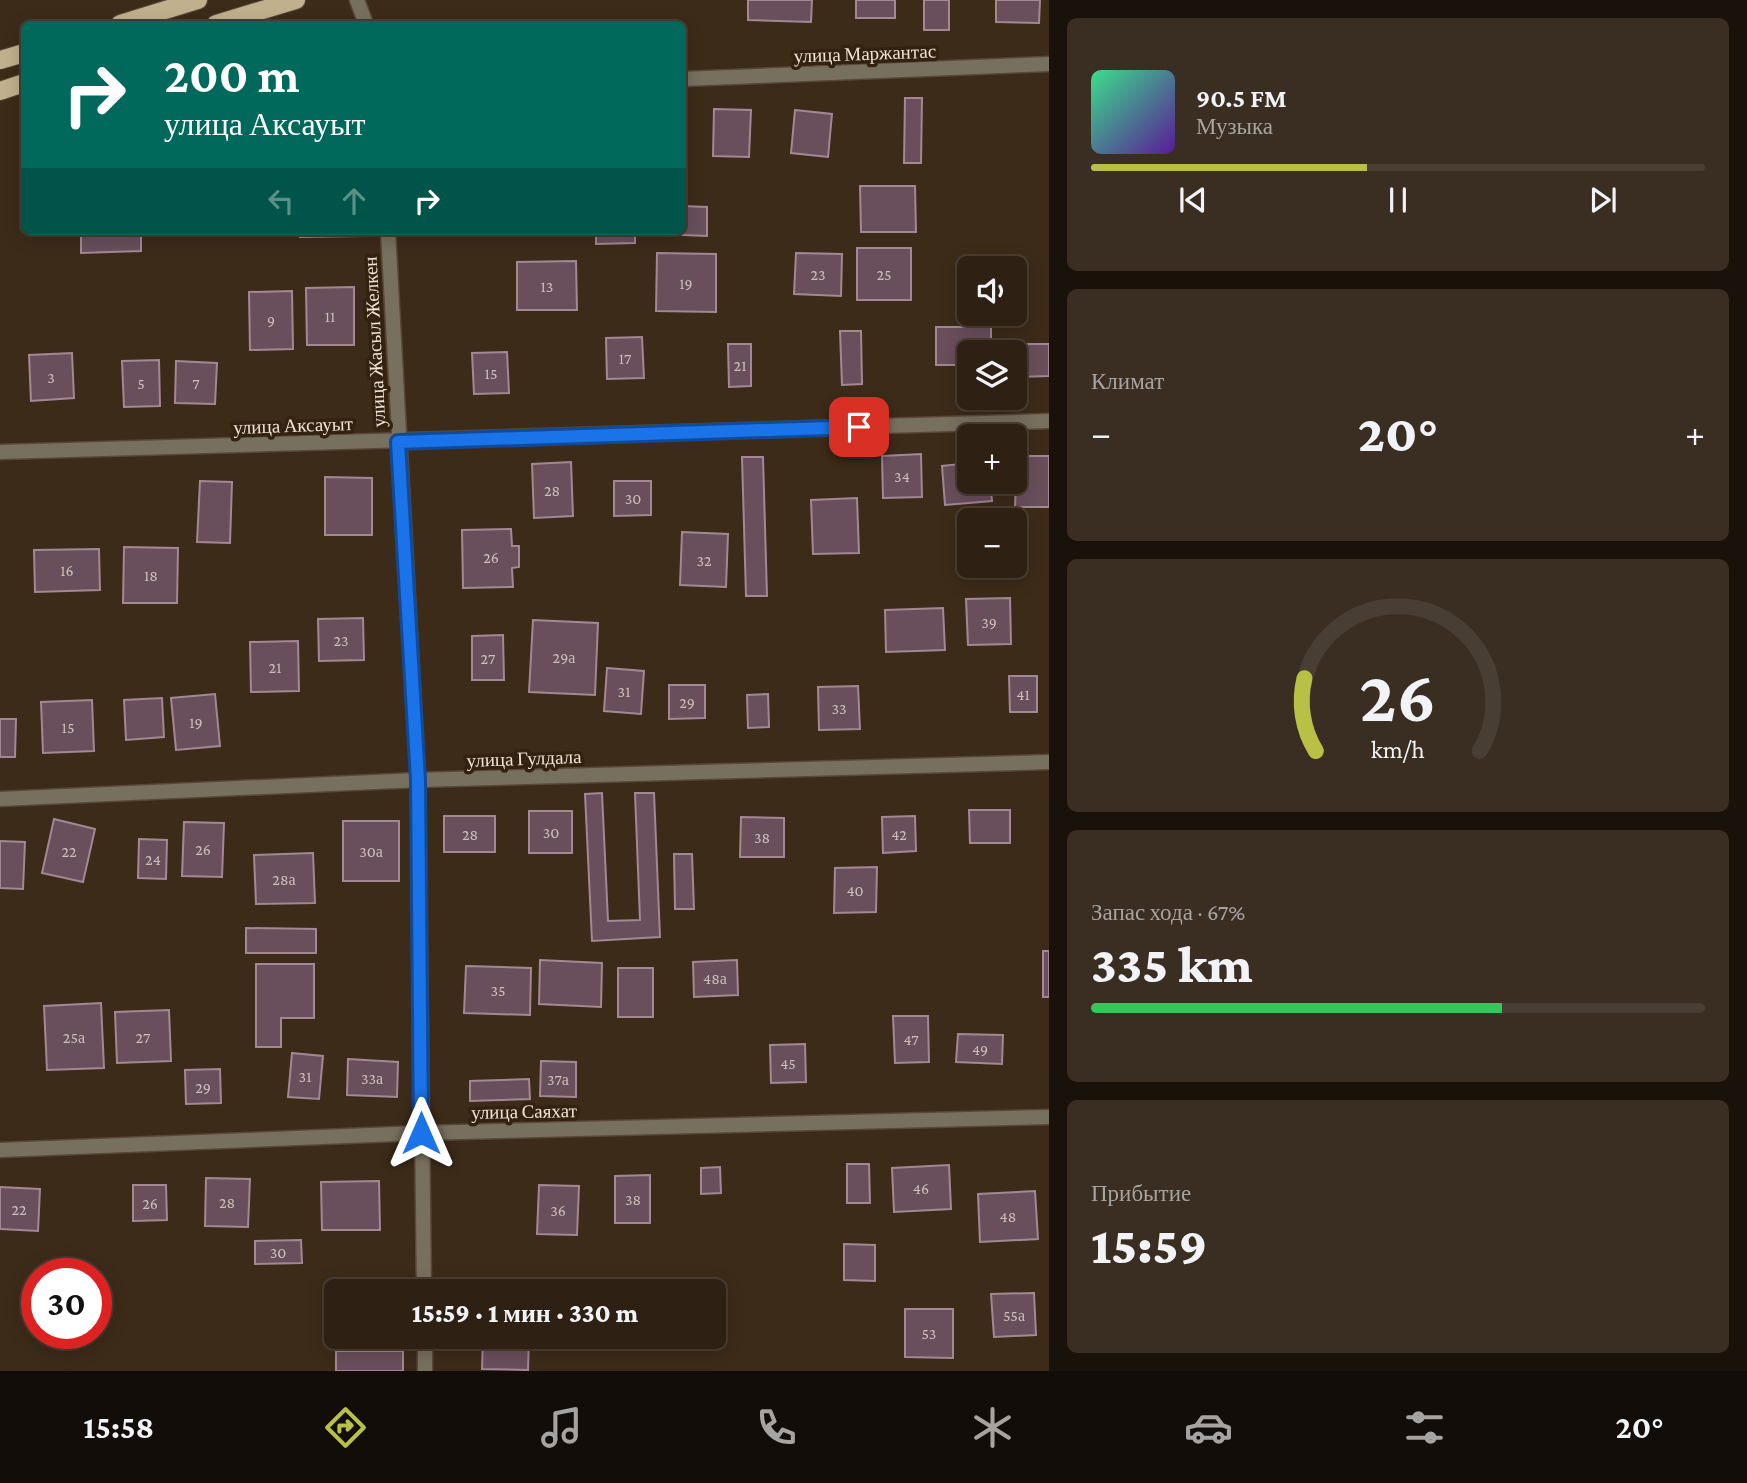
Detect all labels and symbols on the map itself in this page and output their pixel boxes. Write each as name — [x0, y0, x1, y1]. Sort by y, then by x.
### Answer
street label: улица Маржантас — [793, 41, 937, 66]
street label: улица Жасыл Желкен — [360, 256, 389, 428]
house number: 23 — [810, 266, 826, 283]
house number: 25 — [876, 266, 892, 283]
house number: 19 — [679, 275, 693, 292]
house number: 13 — [541, 278, 553, 295]
house number: 11 — [325, 308, 335, 325]
house number: 9 — [267, 312, 275, 329]
house number: 17 — [619, 350, 632, 367]
house number: 21 — [734, 357, 746, 374]
house number: 15 — [485, 365, 497, 382]
house number: 3 — [47, 369, 55, 386]
house number: 5 — [137, 375, 145, 392]
house number: 7 — [192, 375, 200, 392]
pin — [829, 397, 889, 457]
street label: улица Аксауыт — [233, 413, 354, 438]
house number: 34 — [894, 468, 910, 485]
house number: 28 — [544, 482, 560, 499]
house number: 30 — [625, 490, 641, 507]
house number: 26 — [483, 549, 499, 566]
house number: 32 — [696, 552, 712, 569]
house number: 16 — [60, 562, 74, 579]
house number: 18 — [144, 567, 158, 584]
house number: 39 — [981, 614, 997, 631]
house number: 23 — [333, 632, 349, 649]
house number: 29а — [553, 649, 575, 666]
house number: 27 — [481, 650, 496, 667]
house number: 21 — [269, 659, 281, 676]
house number: 31 — [618, 683, 630, 700]
house number: 41 — [1016, 686, 1030, 703]
house number: 29 — [679, 694, 695, 711]
house number: 33 — [831, 700, 847, 717]
house number: 19 — [189, 714, 203, 731]
house number: 15 — [62, 719, 74, 736]
street label: улица Гулдала — [466, 746, 582, 771]
house number: 30 — [543, 824, 559, 841]
house number: 28 — [462, 826, 478, 843]
house number: 42 — [891, 826, 907, 843]
house number: 38 — [754, 829, 770, 846]
house number: 26 — [195, 841, 211, 858]
house number: 22 — [61, 843, 77, 860]
house number: 30а — [359, 843, 383, 860]
house number: 24 — [145, 851, 161, 868]
house number: 28а — [272, 871, 296, 888]
house number: 40 — [846, 882, 864, 899]
house number: 48а — [703, 970, 727, 987]
house number: 35 — [490, 982, 506, 999]
house number: 25а — [63, 1029, 85, 1046]
house number: 27 — [136, 1029, 151, 1046]
house number: 47 — [903, 1031, 919, 1048]
house number: 49 — [972, 1041, 988, 1058]
house number: 45 — [780, 1055, 796, 1072]
house number: 31 — [299, 1068, 311, 1085]
house number: 33а — [361, 1070, 383, 1087]
house number: 37а — [547, 1071, 569, 1088]
house number: 29 — [195, 1079, 211, 1096]
position arrow — [384, 1096, 458, 1170]
street label: улица Саяхат — [471, 1100, 578, 1123]
house number: 46 — [913, 1180, 929, 1197]
house number: 38 — [625, 1191, 641, 1208]
house number: 28 — [219, 1194, 235, 1211]
house number: 26 — [142, 1195, 158, 1212]
house number: 22 — [11, 1201, 27, 1218]
house number: 36 — [550, 1202, 566, 1219]
house number: 48 — [1000, 1208, 1016, 1225]
house number: 30 — [270, 1244, 286, 1261]
speed limit sign: 30 — [21, 1258, 112, 1349]
house number: 55а — [1003, 1307, 1025, 1324]
house number: 53 — [922, 1325, 936, 1342]

